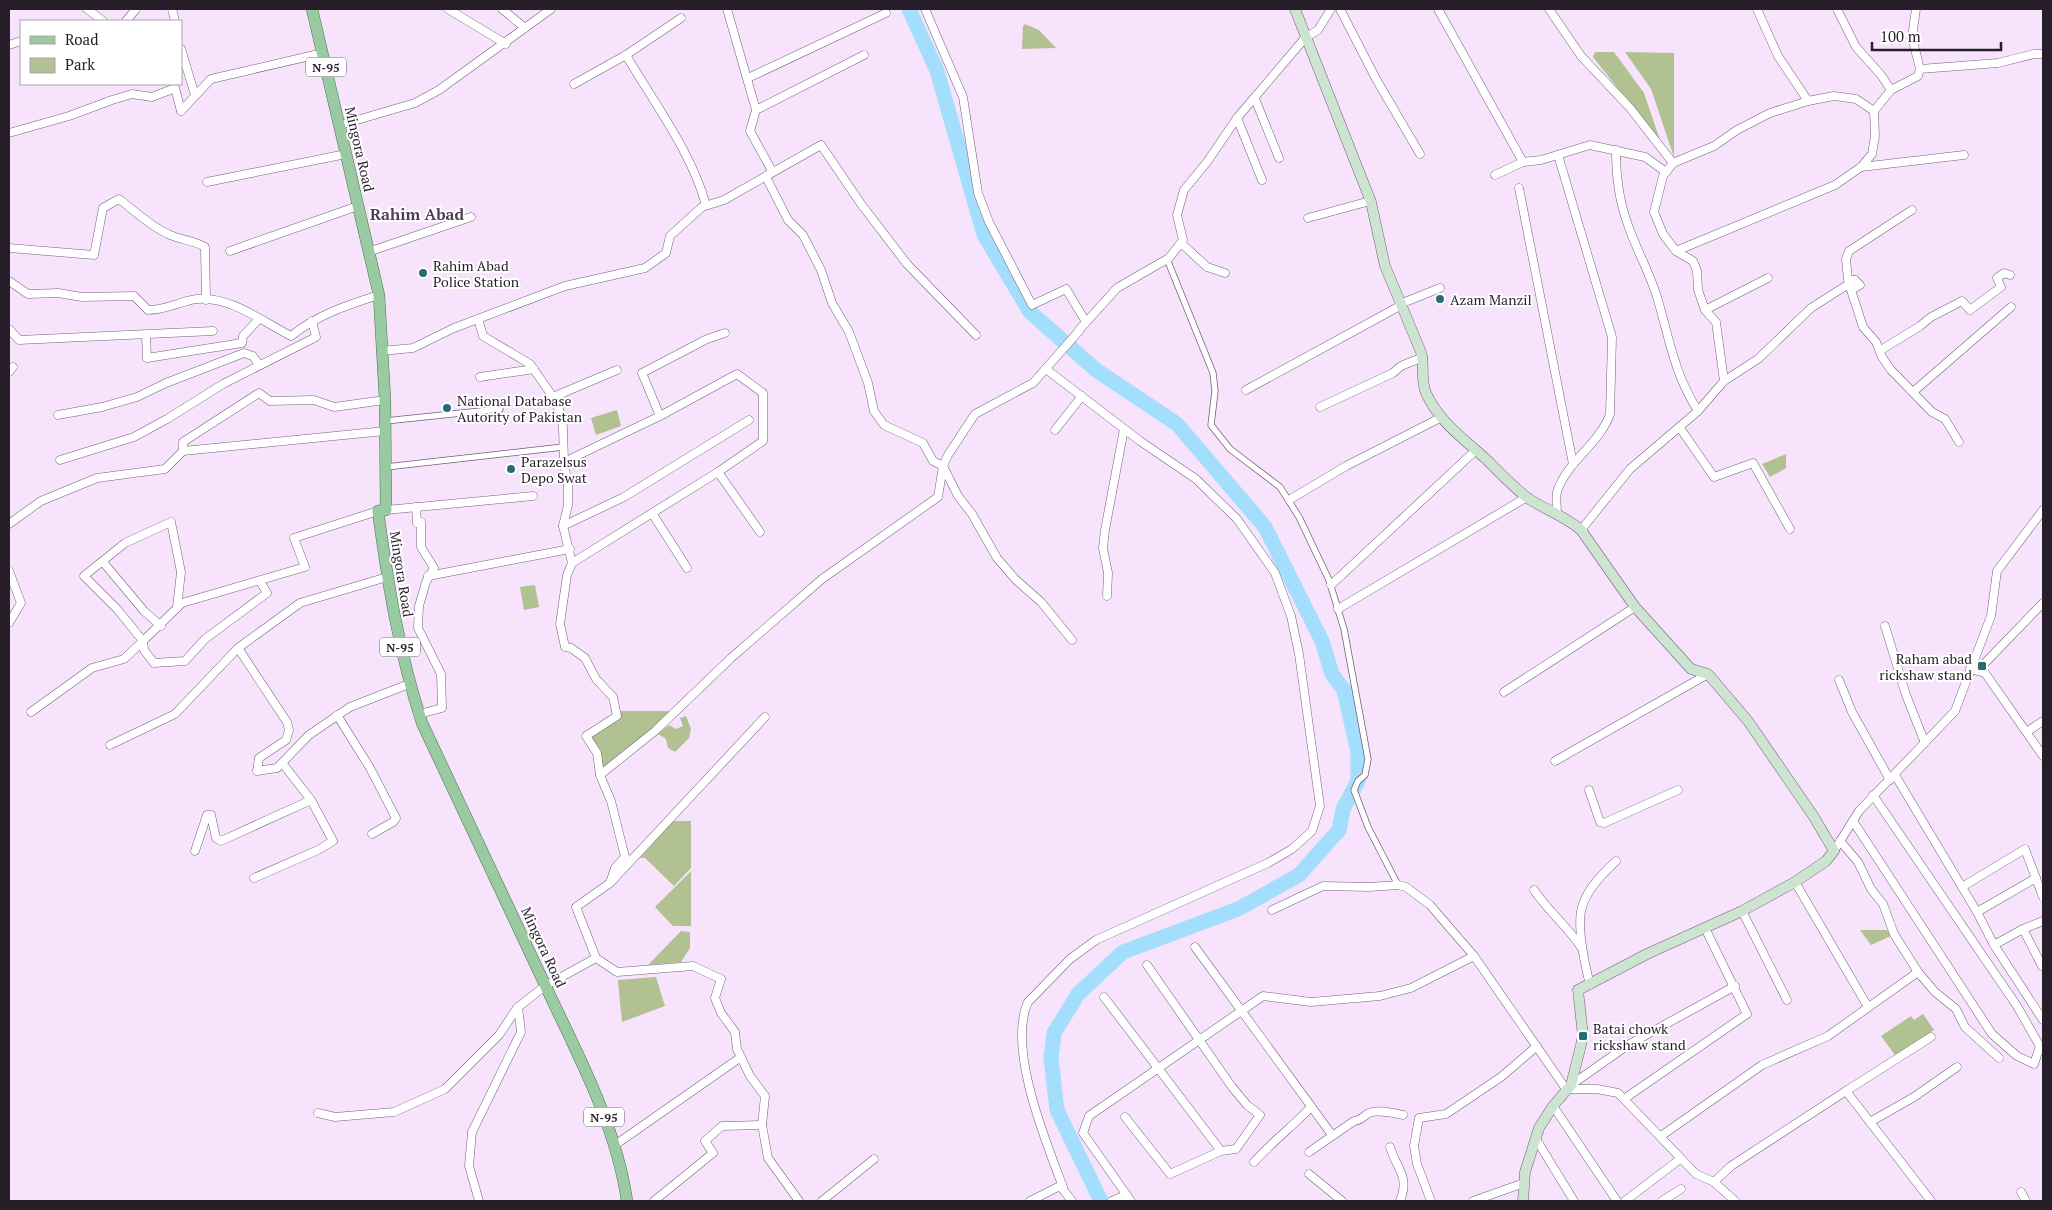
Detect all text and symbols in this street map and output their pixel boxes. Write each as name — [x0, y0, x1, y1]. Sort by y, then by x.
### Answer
legend — [20, 20, 182, 85]
scale bar — [1872, 20, 2001, 52]
text: 100 m — [1880, 26, 1921, 46]
text: Road — [65, 29, 98, 49]
text: Park — [65, 54, 95, 74]
road number: N-95 — [306, 58, 346, 76]
street label: Mingora Road — [341, 105, 379, 194]
district label: Rahim Abad — [370, 203, 464, 225]
place label: Rahim Abad Police Station — [433, 256, 520, 291]
marker: Rahim Abad Police Station — [417, 267, 429, 279]
place label: Azam Manzil — [1450, 290, 1532, 309]
marker: Azam Manzil — [1434, 293, 1446, 305]
place label: National Database Autority of Pakistan — [457, 391, 583, 426]
marker: National Database Autority of Pakistan — [441, 402, 453, 414]
place label: Parazelsus Depo Swat — [521, 452, 588, 487]
marker: Parazelsus Depo Swat — [505, 463, 517, 475]
street label: Mingora Road — [386, 530, 418, 619]
road number: N-95 — [380, 638, 420, 656]
place label: Raham abad rickshaw stand — [1879, 649, 1972, 684]
marker: Raham abad rickshaw stand — [1976, 660, 1988, 672]
street label: Mingora Road — [517, 904, 571, 991]
place label: Batai chowk rickshaw stand — [1593, 1019, 1686, 1054]
marker: Batai chowk rickshaw stand — [1577, 1030, 1589, 1042]
road number: N-95 — [584, 1108, 624, 1126]

